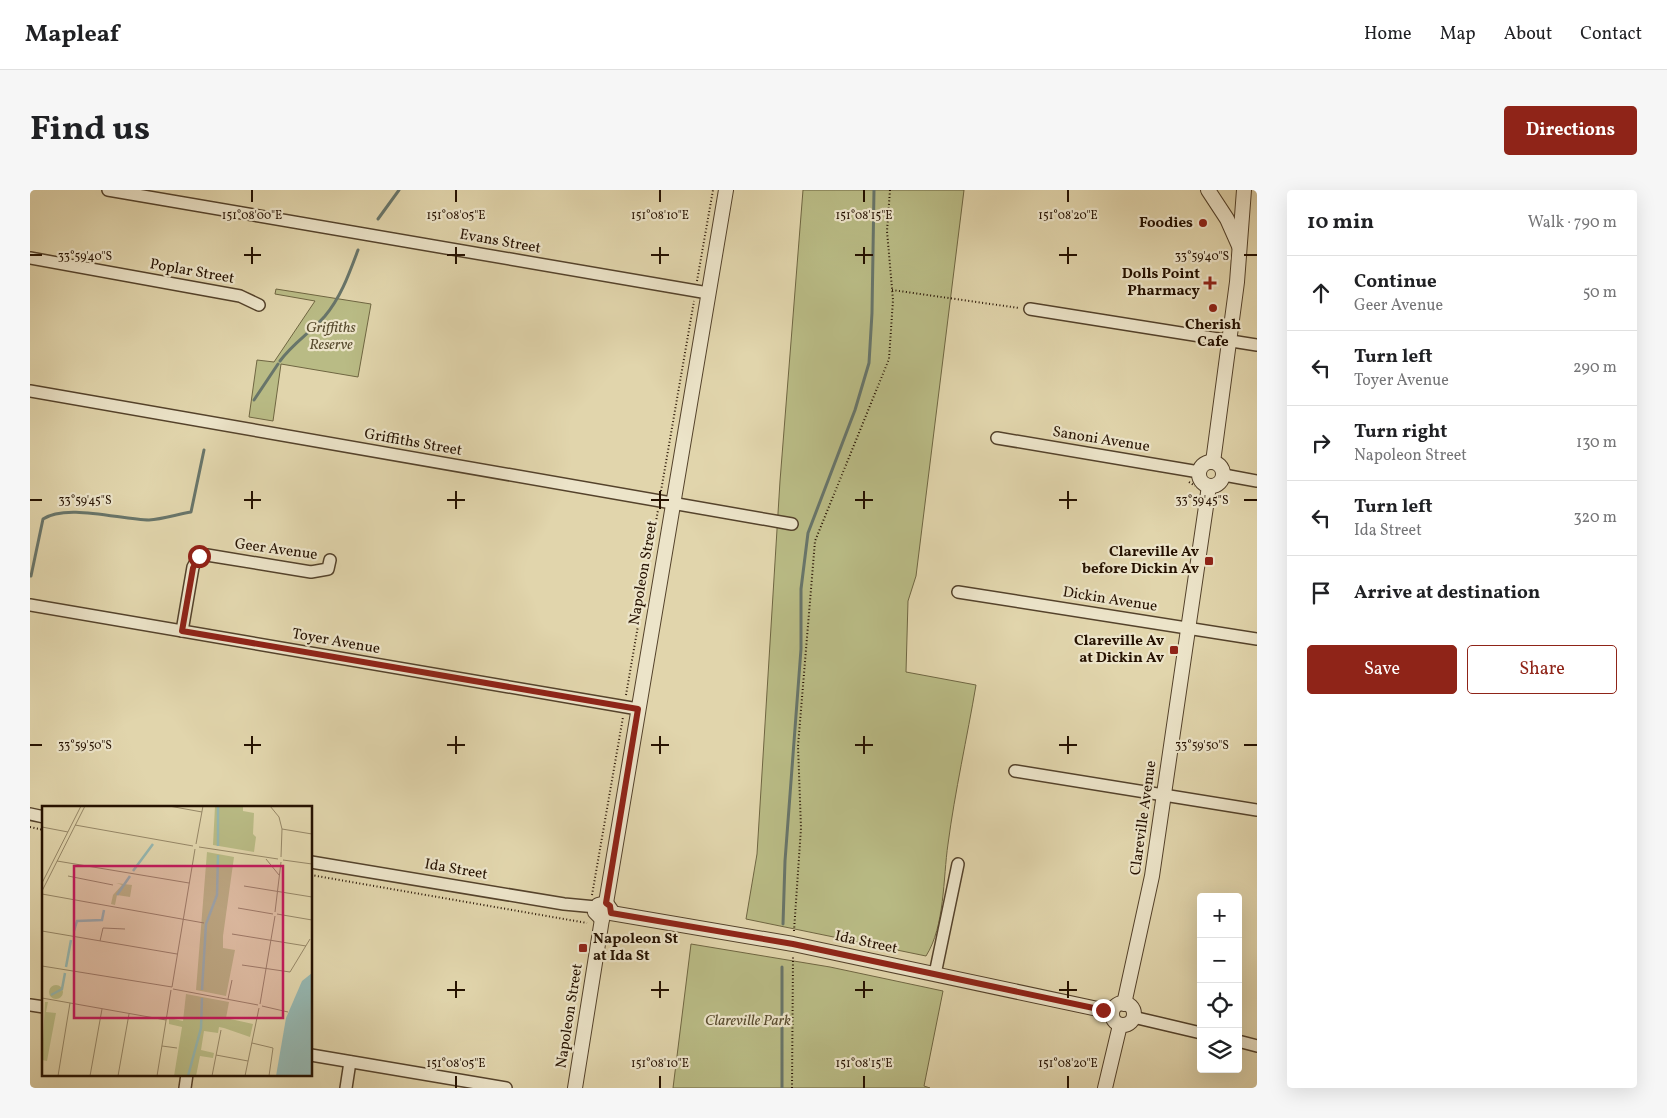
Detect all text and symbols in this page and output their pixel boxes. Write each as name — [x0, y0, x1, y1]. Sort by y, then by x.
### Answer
text: Mapleaf — [25, 18, 119, 52]
text: Home — [1364, 22, 1412, 47]
text: Map — [1440, 22, 1476, 47]
text: About — [1504, 22, 1552, 47]
text: Contact — [1580, 22, 1642, 47]
text: Find us — [30, 106, 150, 154]
button: Directions — [1504, 106, 1637, 155]
text: 151°08'00"E — [222, 208, 282, 224]
text: 151°08'05"E — [427, 208, 485, 224]
text: 151°08'10"E — [631, 208, 689, 224]
text: 151°08'15"E — [836, 208, 892, 224]
text: 151°08'20"E — [1038, 208, 1098, 224]
text: 10 min — [1307, 208, 1374, 237]
text: Walk · 790 m — [1528, 212, 1617, 234]
place label: Foodies — [1139, 213, 1193, 234]
marker: Foodies — [1197, 217, 1209, 229]
street label: Evans Street — [458, 225, 542, 259]
text: 33°59'40"S — [58, 249, 112, 265]
text: 33°59'40"S — [1175, 249, 1229, 265]
street label: Poplar Street — [148, 254, 236, 290]
place label: Dolls Point Pharmacy — [1122, 264, 1201, 302]
text: Continue — [1354, 269, 1437, 295]
marker: Dolls Point Pharmacy — [1204, 277, 1216, 289]
icon: ahead — [1307, 279, 1335, 307]
text: 50 m — [1583, 282, 1617, 304]
text: Geer Avenue — [1354, 295, 1443, 317]
marker: Cherish Cafe — [1207, 302, 1219, 314]
place label: Cherish Cafe — [1185, 315, 1241, 353]
park label: Griffiths Reserve — [306, 318, 356, 356]
text: Turn left — [1354, 344, 1433, 370]
icon: left — [1307, 354, 1335, 382]
text: 290 m — [1573, 357, 1617, 379]
text: Toyer Avenue — [1354, 370, 1449, 392]
text: Turn right — [1354, 419, 1447, 445]
street label: Sanoni Avenue — [1051, 422, 1151, 458]
street label: Griffiths Street — [362, 424, 464, 462]
icon: right — [1307, 429, 1335, 457]
text: 130 m — [1576, 432, 1617, 454]
text: Napoleon Street — [1354, 445, 1467, 467]
text: 33°59'45"S — [58, 493, 112, 509]
text: 33°59'45"S — [1175, 493, 1229, 509]
text: Turn left — [1354, 494, 1433, 520]
icon: left — [1307, 504, 1335, 532]
text: 320 m — [1573, 507, 1617, 529]
street label: Napoleon Street — [624, 519, 664, 627]
text: Ida Street — [1354, 520, 1422, 542]
street label: Geer Avenue — [233, 534, 319, 566]
place label: Clareville Av before Dickin Av — [1082, 542, 1200, 580]
route start — [188, 545, 211, 568]
marker: Clareville Av before Dickin Av — [1203, 555, 1215, 567]
icon: arrive — [1307, 579, 1335, 607]
text: Arrive at destination — [1354, 580, 1540, 606]
street label: Dickin Avenue — [1061, 582, 1159, 618]
street label: Toyer Avenue — [290, 624, 382, 660]
place label: Clareville Av at Dickin Av — [1074, 631, 1165, 669]
marker: Clareville Av at Dickin Av — [1168, 644, 1180, 656]
button: Save — [1307, 645, 1457, 694]
button: Share — [1467, 645, 1617, 694]
text: 33°59'50"S — [58, 738, 112, 754]
text: 33°59'50"S — [1175, 738, 1229, 754]
street label: Clareville Avenue — [1126, 759, 1162, 877]
inset map — [42, 806, 312, 1076]
street label: Ida Street — [423, 854, 489, 886]
map controls — [1197, 893, 1242, 1073]
button: + — [1197, 893, 1242, 938]
street label: Ida Street — [833, 926, 899, 960]
place label: Napoleon St at Ida St — [593, 929, 679, 967]
button: − — [1197, 938, 1242, 983]
marker: Napoleon St at Ida St — [577, 942, 589, 954]
street label: Napoleon Street — [551, 962, 589, 1070]
button: locate — [1197, 983, 1242, 1028]
route end — [1092, 999, 1115, 1022]
park label: Clareville Park — [705, 1011, 791, 1032]
button: layers — [1197, 1028, 1242, 1073]
text: 151°08'05"E — [427, 1056, 485, 1072]
text: 151°08'10"E — [631, 1056, 689, 1072]
text: 151°08'15"E — [836, 1056, 892, 1072]
text: 151°08'20"E — [1038, 1056, 1098, 1072]

